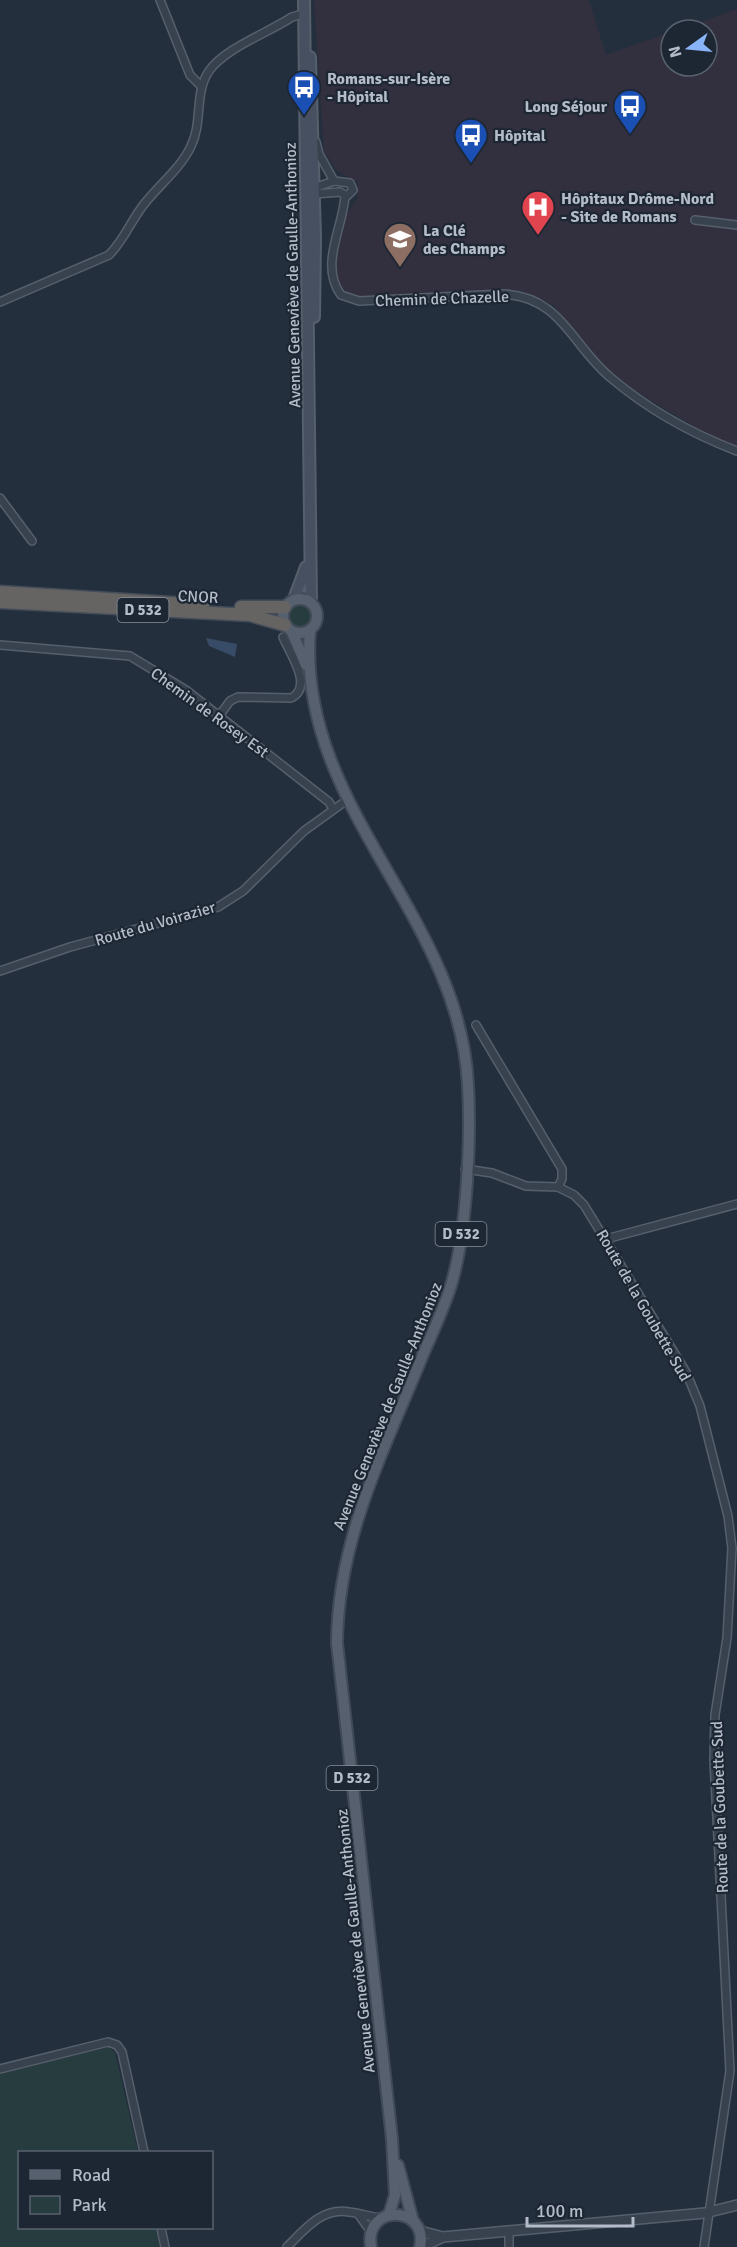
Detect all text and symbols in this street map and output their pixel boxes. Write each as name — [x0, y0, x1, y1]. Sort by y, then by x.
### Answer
north arrow — [659, 18, 719, 78]
text: N — [664, 44, 687, 60]
bus stop icon: Romans-sur-Isère - Hôpital — [286, 69, 322, 116]
place label: Romans-sur-Isère - Hôpital — [327, 69, 450, 107]
bus stop icon: Long Séjour — [612, 88, 648, 135]
place label: Long Séjour — [524, 97, 608, 117]
bus stop icon: Hôpital — [453, 117, 489, 164]
place label: Hôpital — [494, 126, 546, 146]
street label: Avenue Geneviève de Gaulle-Anthonioz — [281, 142, 305, 408]
hospital icon: Hôpitaux Drôme-Nord - Site de Romans — [520, 189, 556, 236]
place label: Hôpitaux Drôme-Nord - Site de Romans — [561, 189, 715, 227]
school or university icon: La Clé des Champs — [382, 221, 418, 268]
place label: La Clé des Champs — [423, 221, 505, 259]
street label: Chemin de Chazelle — [375, 287, 509, 311]
street label: CNOR — [177, 586, 219, 608]
road number: D 532 — [118, 598, 168, 622]
street label: Chemin de Rosey Est — [147, 663, 273, 763]
street label: Route du Voirazier — [93, 897, 218, 951]
road number: D 532 — [436, 1222, 486, 1246]
street label: Route de la Goubette Sud — [591, 1226, 695, 1385]
street label: Avenue Geneviève de Gaulle-Anthonioz — [329, 1280, 447, 1533]
street label: Route de la Goubette Sud — [707, 1721, 733, 1893]
road number: D 532 — [326, 1766, 378, 1790]
street label: Avenue Geneviève de Gaulle-Anthonioz — [332, 1808, 380, 2074]
legend — [18, 2151, 213, 2229]
text: Road — [72, 2164, 111, 2186]
scale bar — [527, 2190, 634, 2228]
text: Park — [72, 2194, 107, 2216]
text: 100 m — [536, 2200, 583, 2222]

